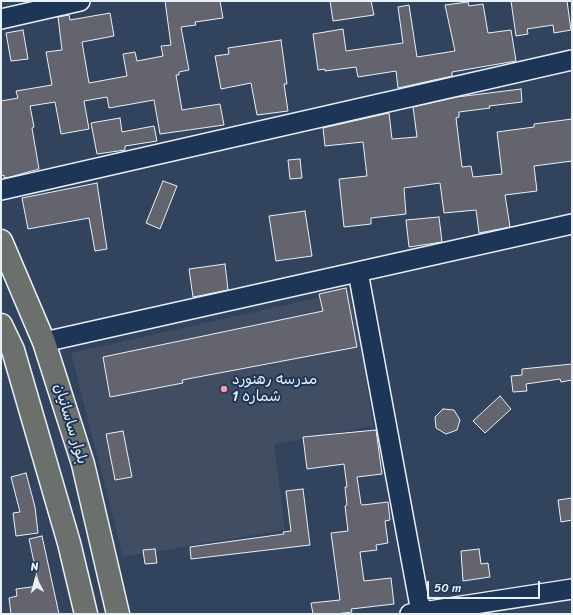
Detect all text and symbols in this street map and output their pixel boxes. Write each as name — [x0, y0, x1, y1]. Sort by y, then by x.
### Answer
place label: مدرسه رهنورد شماره 1 — [232, 371, 317, 406]
street label: بلوار ساسانیان — [49, 382, 91, 466]
marker: مدرسه رهنورد شماره 1 — [219, 384, 229, 394]
text: N — [30, 557, 39, 576]
north arrow — [16, 559, 56, 599]
scale bar — [429, 573, 542, 599]
text: 50 m — [434, 577, 461, 599]

